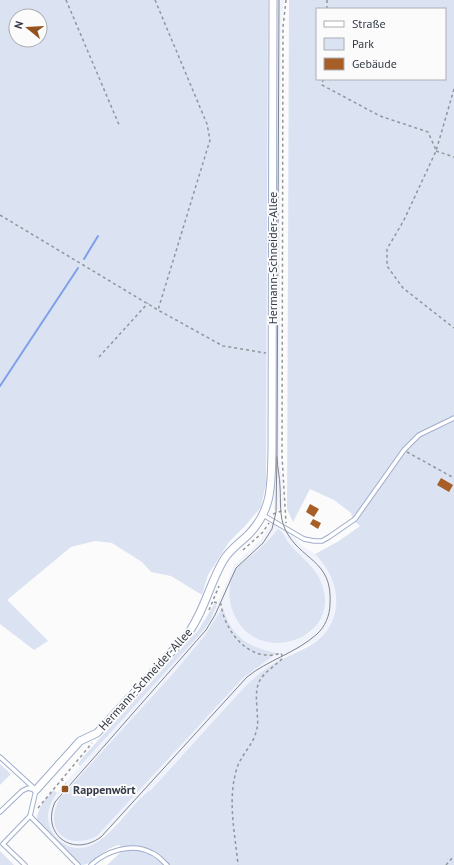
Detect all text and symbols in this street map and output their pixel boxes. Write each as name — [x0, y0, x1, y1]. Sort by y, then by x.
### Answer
north arrow — [8, 8, 48, 48]
legend — [316, 8, 446, 80]
text: Straße — [352, 16, 386, 31]
text: N — [11, 19, 26, 31]
text: Park — [352, 36, 374, 51]
text: Gebäude — [352, 56, 397, 71]
street label: Hermann-Schneider-Allee — [265, 192, 280, 324]
street label: Hermann-Schneider-Allee — [95, 625, 195, 733]
place label: Rappenwört — [73, 782, 136, 797]
marker: Rappenwört — [60, 784, 70, 794]

